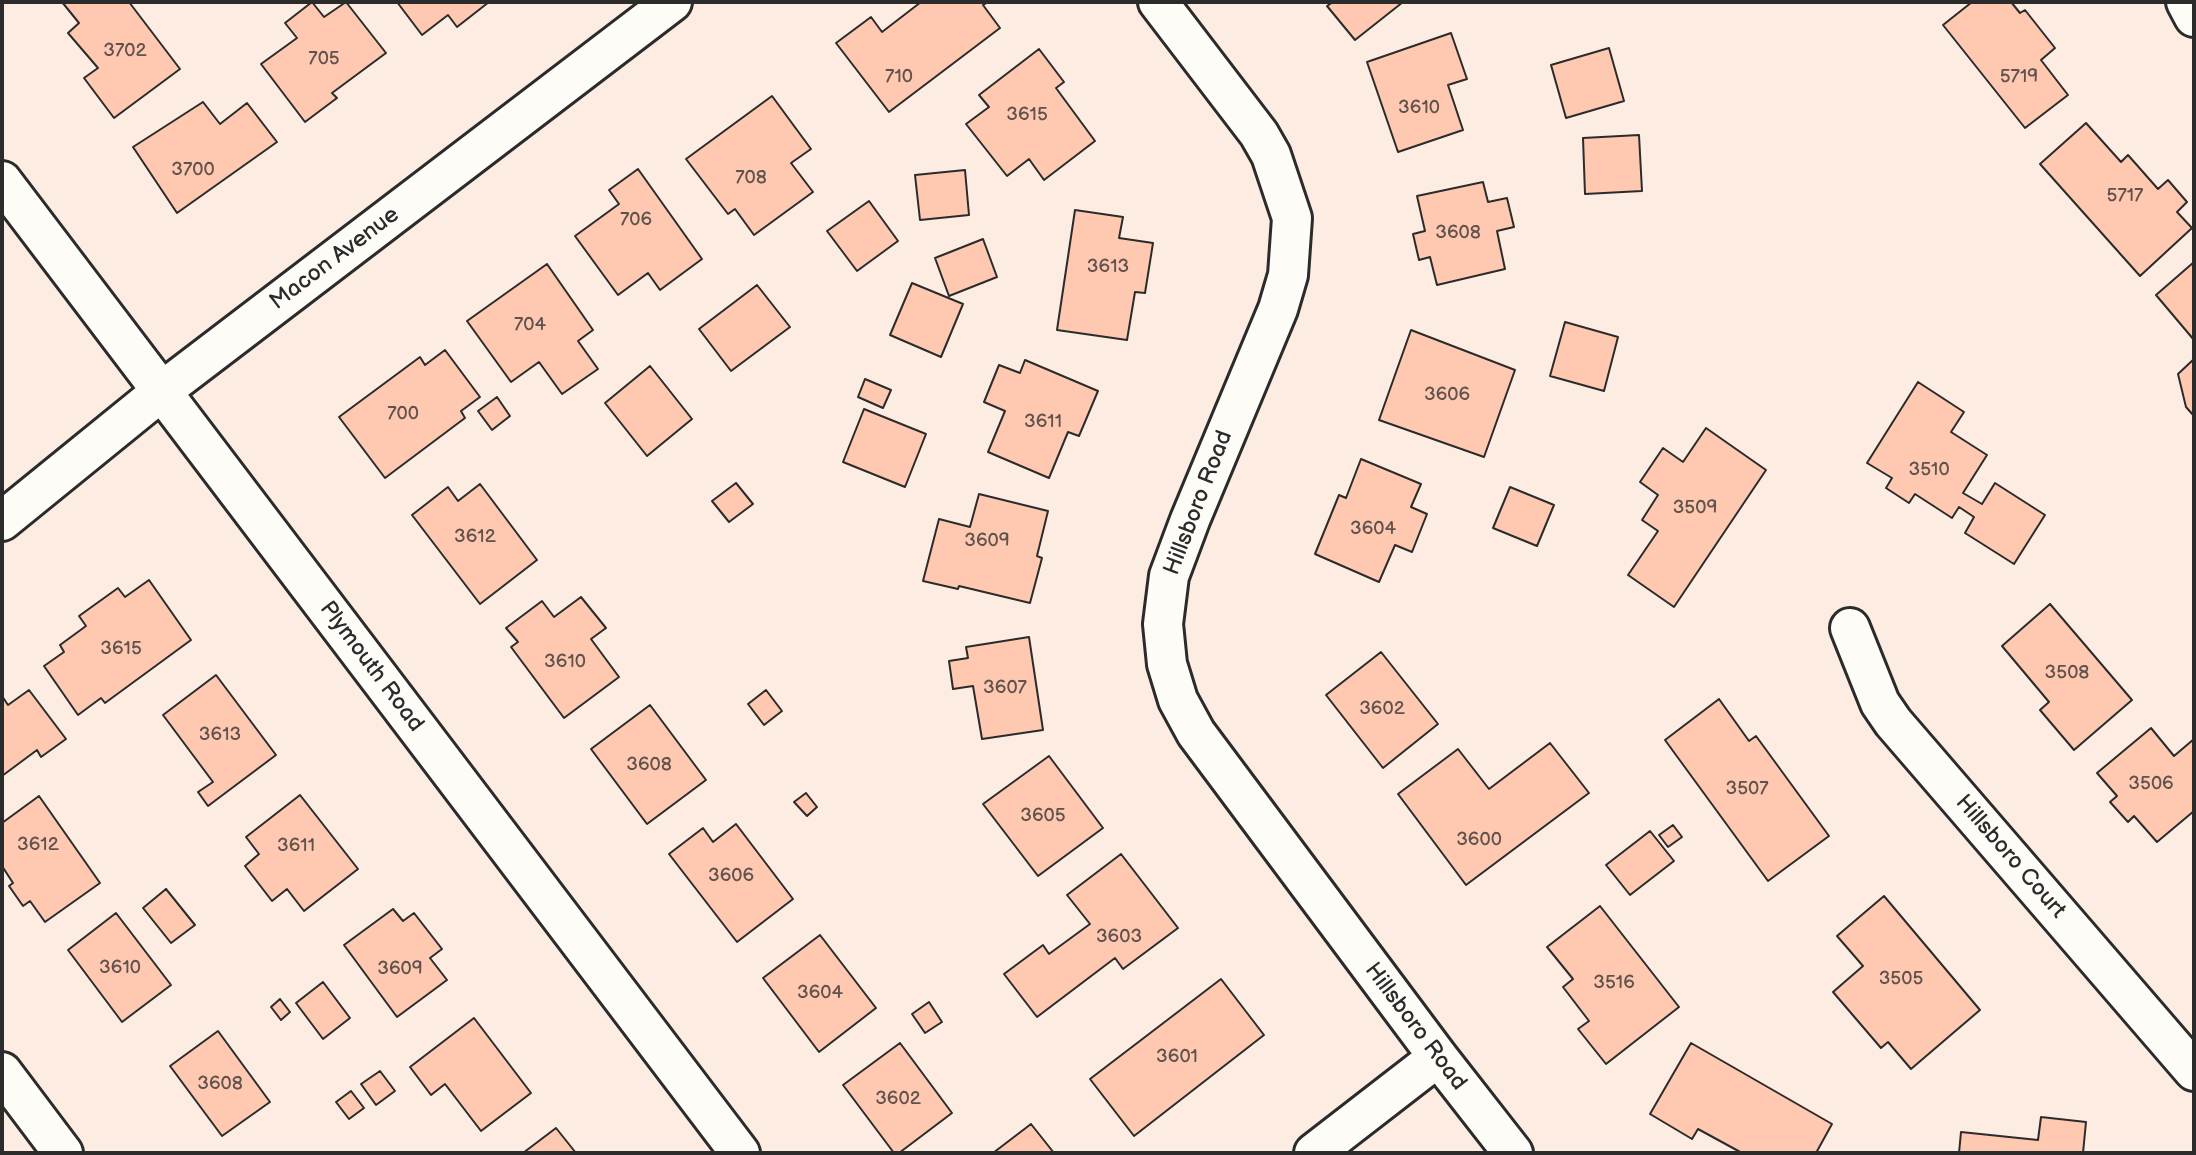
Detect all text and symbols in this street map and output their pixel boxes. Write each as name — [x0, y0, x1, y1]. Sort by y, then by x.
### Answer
house number: 3702 — [103, 40, 147, 62]
house number: 705 — [308, 48, 340, 70]
house number: 710 — [885, 66, 913, 88]
house number: 5719 — [2000, 66, 2038, 88]
house number: 3610 — [1398, 97, 1440, 119]
house number: 3615 — [1006, 104, 1048, 126]
house number: 3700 — [171, 159, 215, 181]
house number: 708 — [735, 167, 767, 189]
house number: 5717 — [2107, 185, 2143, 207]
street label: Macon Avenue — [265, 201, 405, 317]
house number: 706 — [620, 209, 652, 231]
house number: 3608 — [1435, 222, 1481, 244]
house number: 3613 — [1087, 256, 1129, 278]
house number: 704 — [514, 314, 546, 336]
house number: 3606 — [1424, 384, 1470, 406]
house number: 700 — [387, 403, 419, 425]
house number: 3611 — [1024, 411, 1062, 433]
street label: Hillsboro Road — [1159, 427, 1239, 579]
house number: 3510 — [1908, 459, 1950, 481]
house number: 3509 — [1673, 497, 1717, 519]
house number: 3604 — [1350, 518, 1396, 540]
house number: 3612 — [454, 526, 496, 548]
house number: 3609 — [964, 530, 1010, 552]
street label: Plymouth Road — [313, 596, 429, 738]
house number: 3615 — [100, 638, 142, 660]
house number: 3610 — [544, 651, 586, 673]
house number: 3508 — [2045, 662, 2089, 684]
house number: 3607 — [983, 677, 1027, 699]
house number: 3602 — [1359, 698, 1405, 720]
house number: 3613 — [199, 724, 241, 746]
house number: 3608 — [626, 754, 672, 776]
house number: 3506 — [2128, 773, 2174, 795]
house number: 3507 — [1725, 778, 1769, 800]
street label: Hillsboro Court — [1949, 790, 2071, 924]
house number: 3605 — [1020, 805, 1066, 827]
house number: 3600 — [1456, 829, 1502, 851]
house number: 3612 — [17, 834, 59, 856]
house number: 3611 — [277, 835, 315, 857]
house number: 3606 — [708, 865, 754, 887]
house number: 3603 — [1096, 926, 1142, 948]
house number: 3610 — [99, 957, 141, 979]
house number: 3609 — [377, 958, 423, 980]
street label: Hillsboro Road — [1358, 958, 1472, 1096]
house number: 3505 — [1879, 968, 1923, 990]
house number: 3516 — [1593, 972, 1635, 994]
house number: 3604 — [797, 982, 843, 1004]
house number: 3601 — [1156, 1046, 1198, 1068]
house number: 3608 — [197, 1073, 243, 1095]
house number: 3602 — [875, 1088, 921, 1110]

